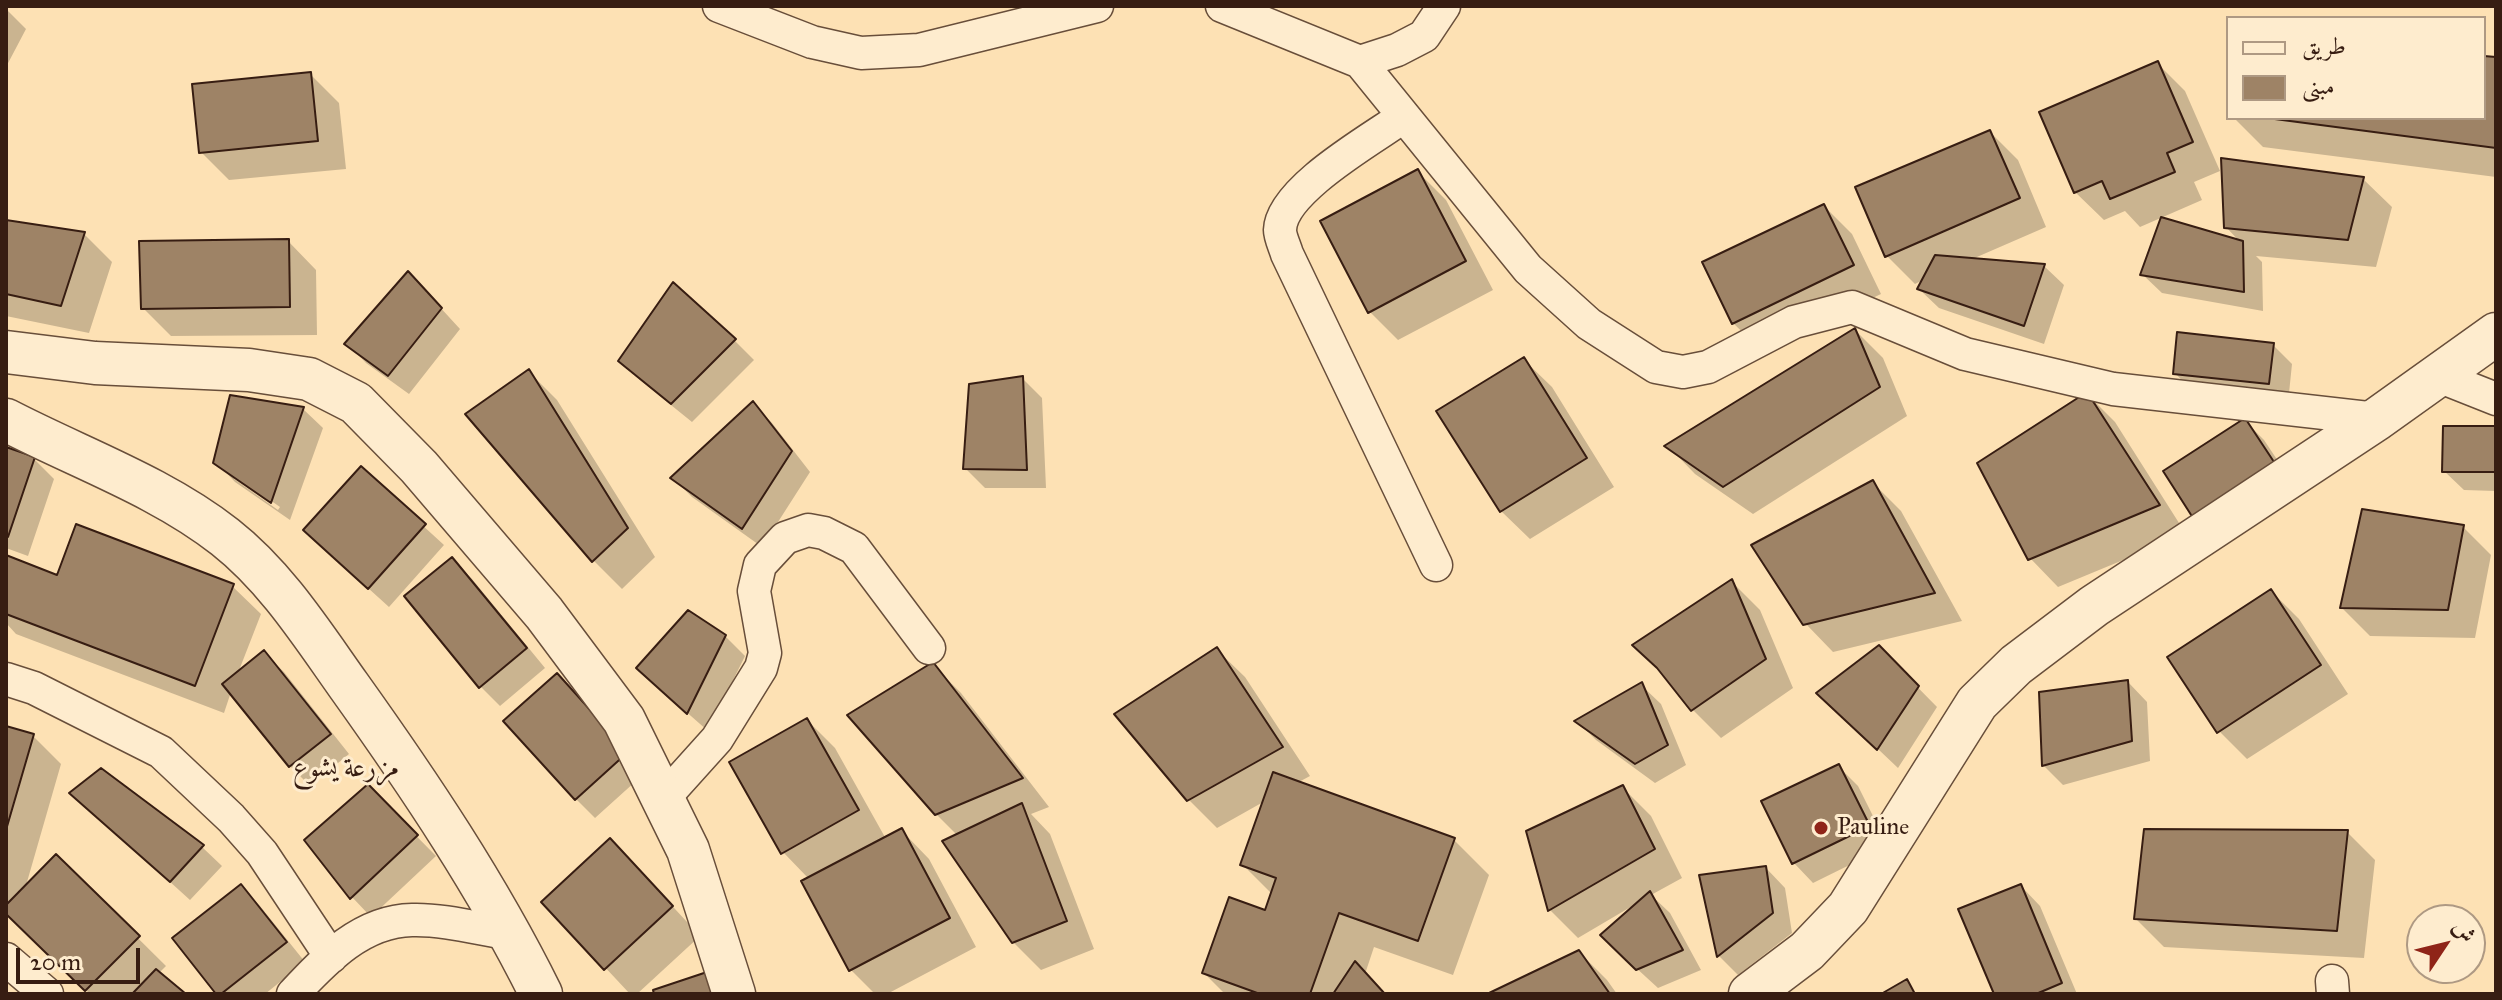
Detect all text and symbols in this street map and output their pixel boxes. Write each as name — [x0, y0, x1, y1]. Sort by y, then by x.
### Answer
legend — [2226, 16, 2486, 120]
text: طريق — [2302, 31, 2346, 61]
text: مبنى — [2302, 71, 2335, 101]
district label: مزرعة يشوع — [293, 752, 399, 786]
place label: Pauline — [1837, 814, 1909, 842]
marker: Pauline — [1812, 819, 1830, 837]
north arrow — [2406, 904, 2486, 984]
text: ش — [2447, 914, 2482, 948]
scale bar — [20, 932, 144, 982]
text: 20 m — [30, 947, 81, 977]

